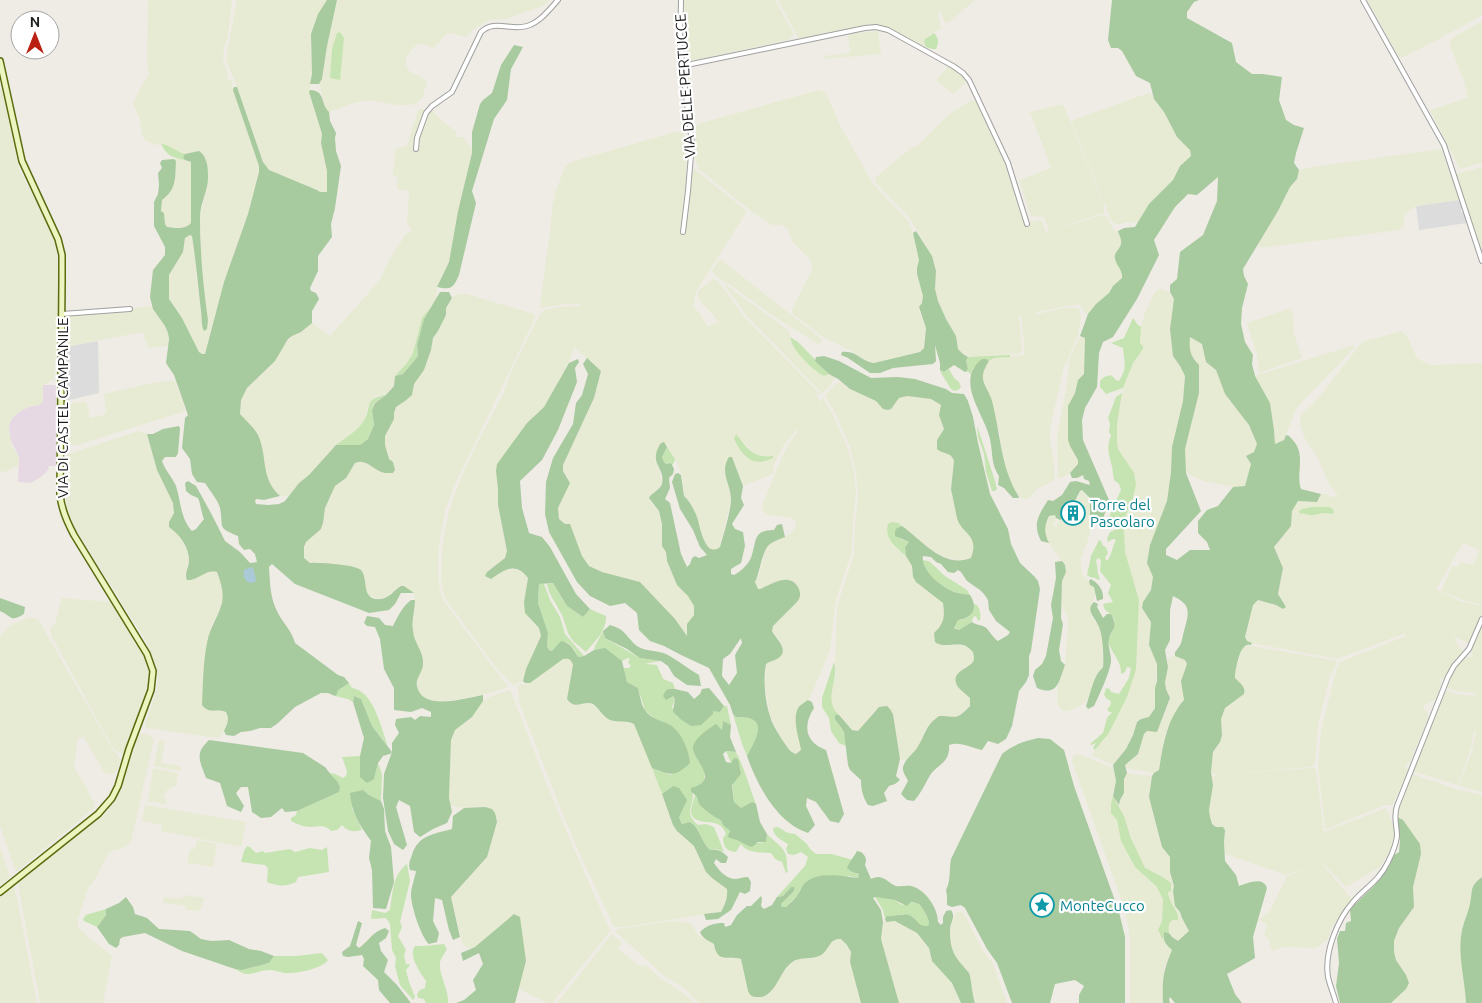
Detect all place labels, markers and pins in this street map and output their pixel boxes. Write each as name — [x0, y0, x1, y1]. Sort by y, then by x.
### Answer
place label: Torre del Pascolaro — [1090, 496, 1155, 530]
building icon: Torre del Pascolaro — [1060, 500, 1086, 526]
place icon: MonteCucco — [1029, 892, 1055, 918]
place label: MonteCucco — [1060, 897, 1145, 914]

